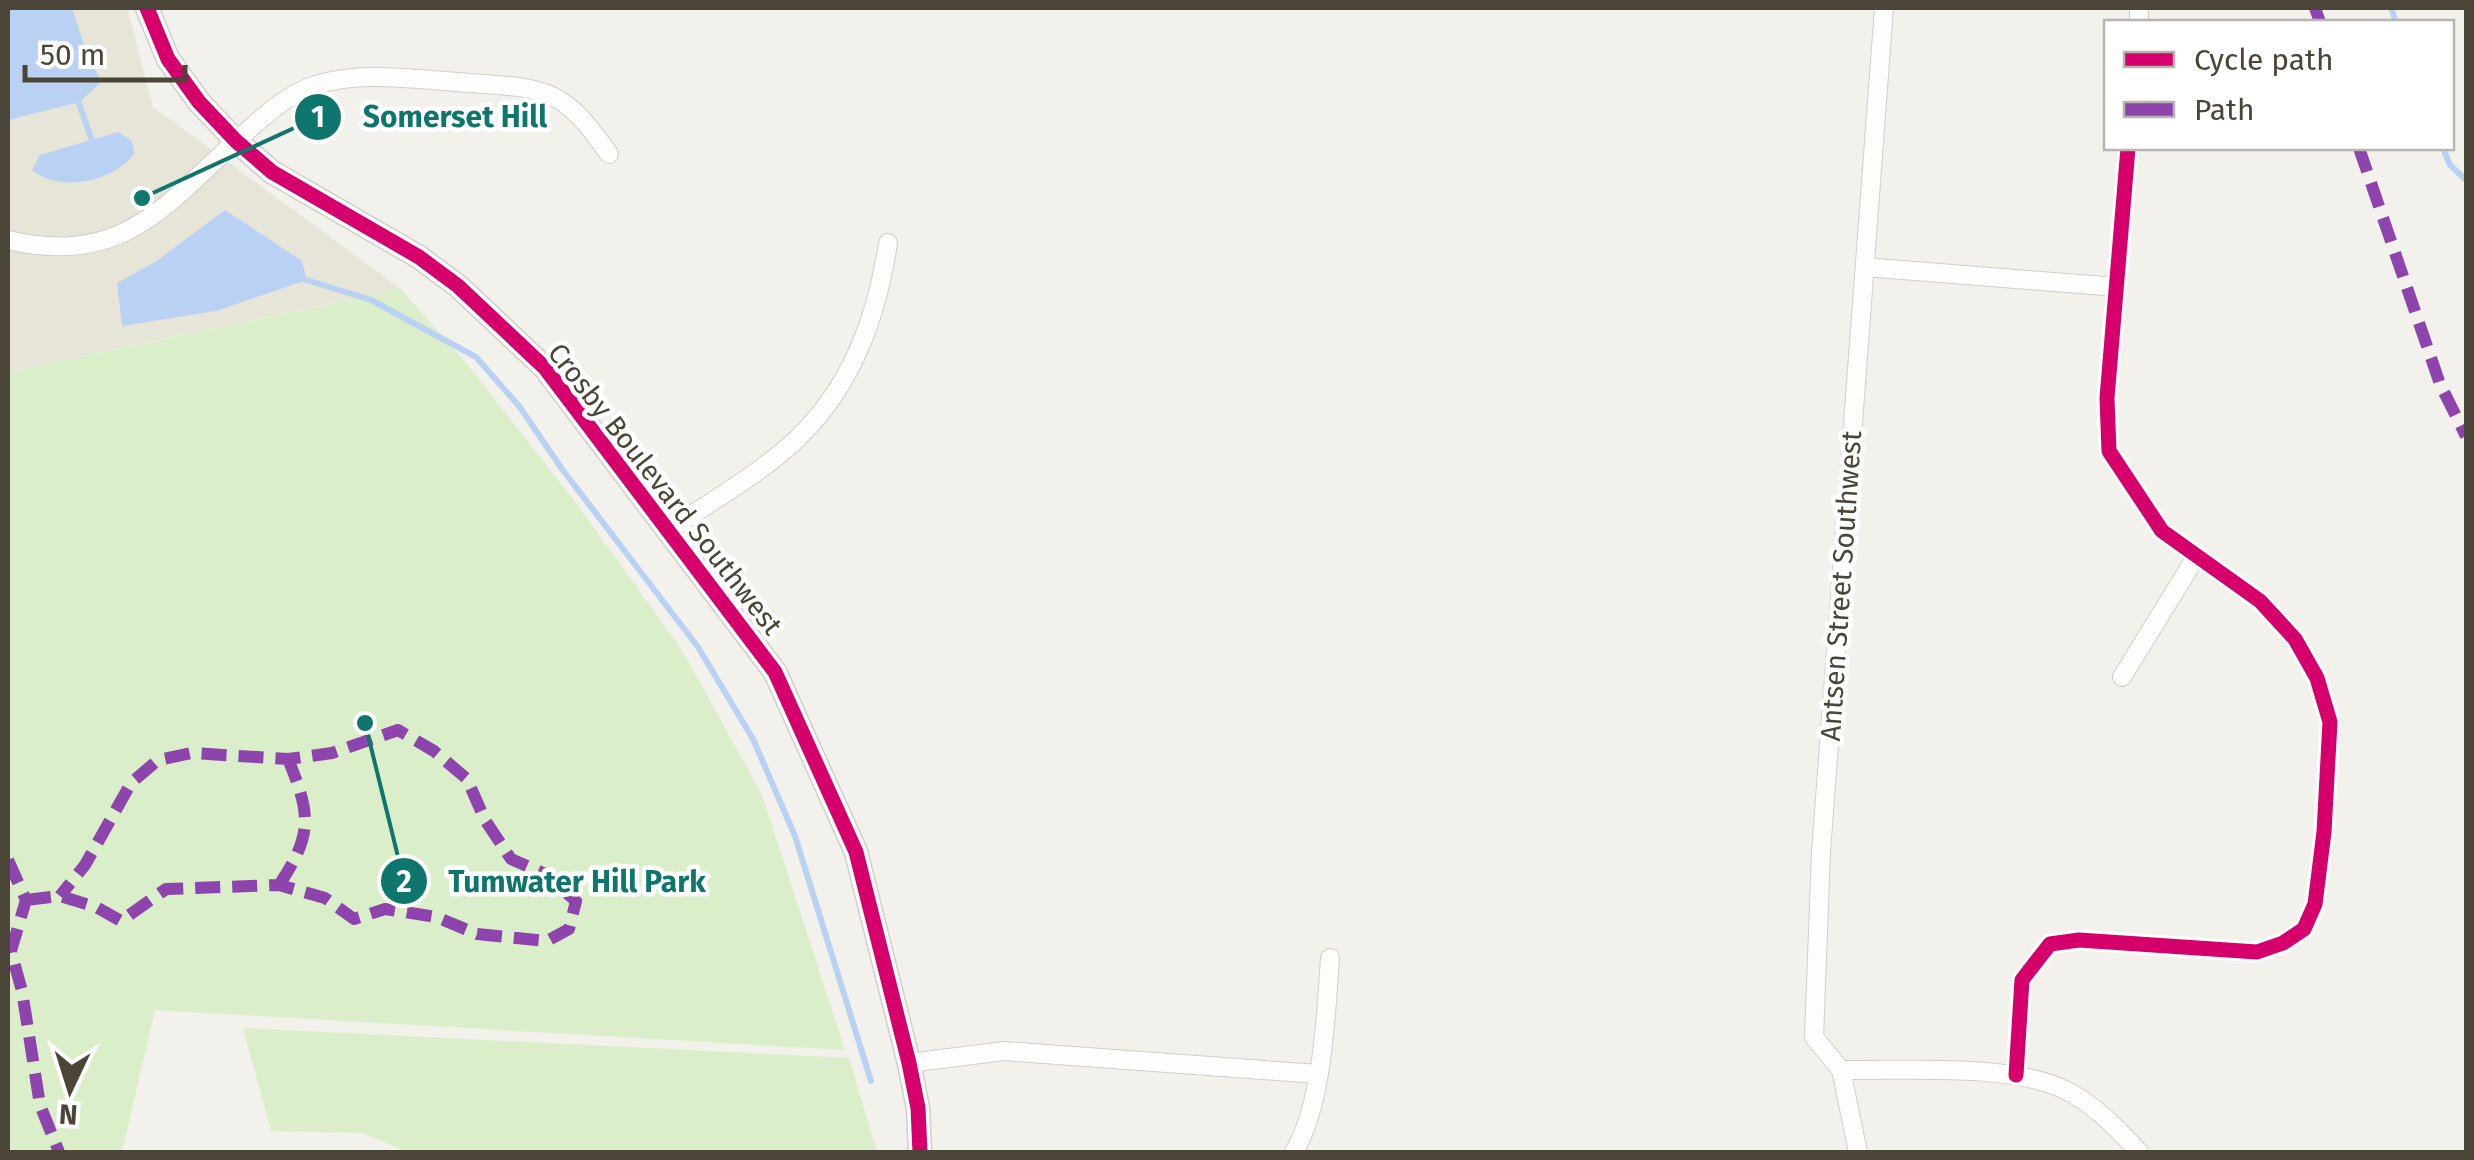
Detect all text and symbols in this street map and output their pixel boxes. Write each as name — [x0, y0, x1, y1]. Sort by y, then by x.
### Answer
scale bar — [25, 20, 185, 82]
legend — [2104, 20, 2454, 150]
text: 50 m — [40, 37, 105, 73]
text: Cycle path — [2194, 42, 2333, 78]
callout: Somerset Hill — [293, 87, 567, 147]
text: Path — [2194, 92, 2255, 128]
text: 1 — [311, 99, 325, 135]
text: Somerset Hill — [363, 99, 547, 135]
street label: Crosby Boulevard Southwest — [541, 337, 790, 642]
street label: Antsen Street Southwest — [1814, 429, 1868, 742]
callout: Tumwater Hill Park — [379, 851, 726, 911]
text: 2 — [396, 864, 412, 900]
text: Tumwater Hill Park — [448, 864, 706, 900]
north arrow — [20, 1040, 120, 1140]
text: N — [58, 1097, 79, 1132]

